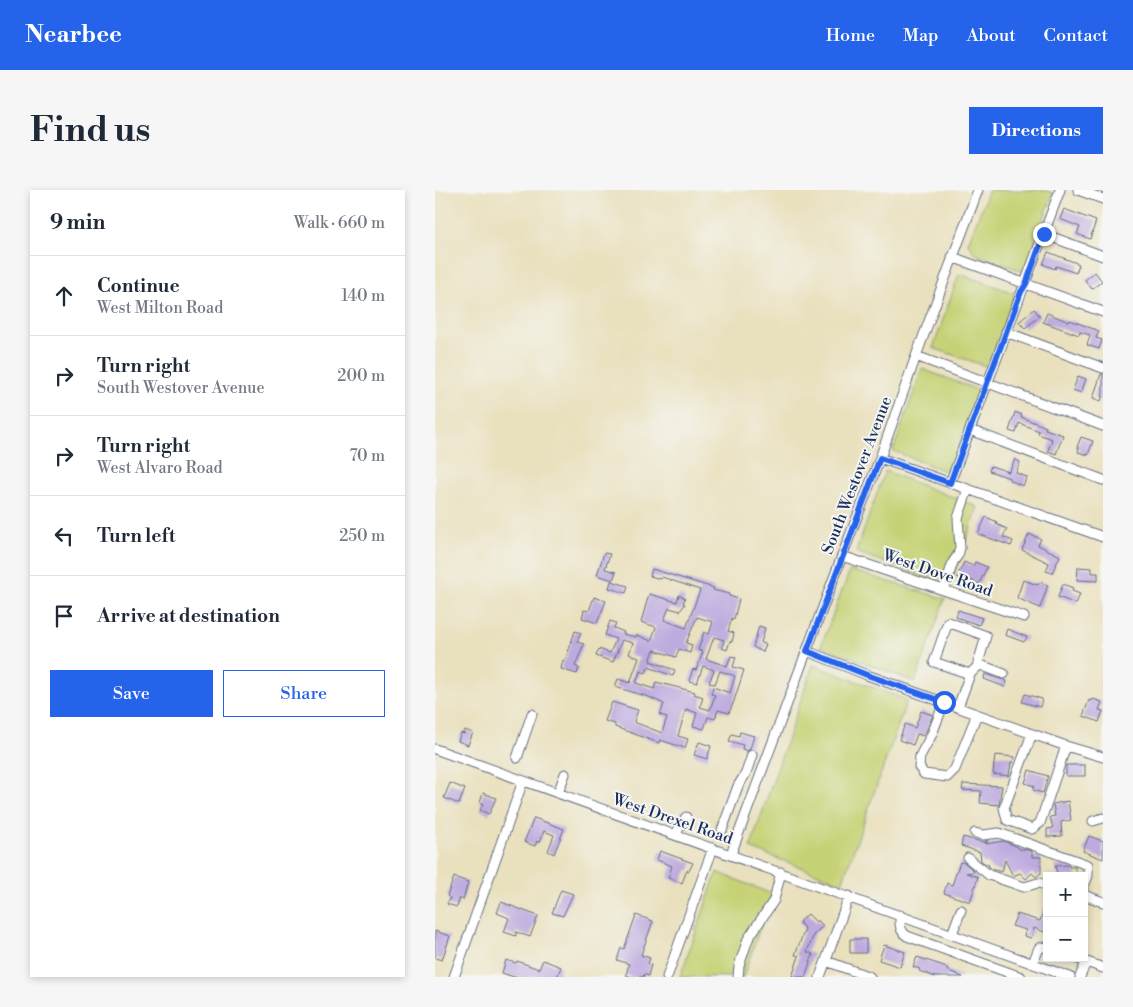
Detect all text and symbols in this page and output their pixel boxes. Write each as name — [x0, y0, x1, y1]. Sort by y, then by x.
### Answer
text: Nearbee — [25, 20, 122, 50]
text: Home — [826, 24, 875, 47]
text: Map — [903, 24, 939, 47]
text: About — [967, 24, 1016, 47]
text: Contact — [1044, 24, 1108, 47]
button: Directions — [969, 107, 1103, 154]
text: Find us — [30, 109, 150, 152]
text: 9 min — [50, 210, 105, 236]
text: Walk · 660 m — [294, 213, 385, 233]
route end — [1033, 223, 1056, 246]
text: Continue — [97, 274, 180, 298]
icon: ahead — [50, 282, 78, 310]
text: 140 m — [341, 286, 385, 306]
text: West Milton Road — [97, 298, 223, 318]
text: Turn right — [97, 354, 190, 378]
icon: right — [50, 362, 78, 390]
text: 200 m — [337, 366, 385, 386]
text: South Westover Avenue — [97, 378, 265, 398]
street label: South Westover Avenue — [818, 394, 896, 557]
text: Turn right — [97, 434, 190, 458]
icon: right — [50, 442, 78, 470]
text: 70 m — [349, 446, 385, 466]
text: West Alvaro Road — [97, 458, 223, 478]
icon: left — [50, 522, 78, 550]
text: Turn left — [97, 524, 176, 548]
text: 250 m — [339, 526, 385, 546]
street label: West Dove Road — [879, 544, 995, 601]
icon: arrive — [50, 602, 78, 630]
text: Arrive at destination — [97, 604, 280, 628]
button: Save — [50, 670, 213, 717]
button: Share — [223, 670, 385, 717]
route start — [933, 691, 956, 714]
street label: West Drexel Road — [609, 789, 735, 849]
map controls — [1043, 872, 1088, 962]
button: + — [1043, 872, 1088, 917]
button: − — [1043, 917, 1088, 962]

